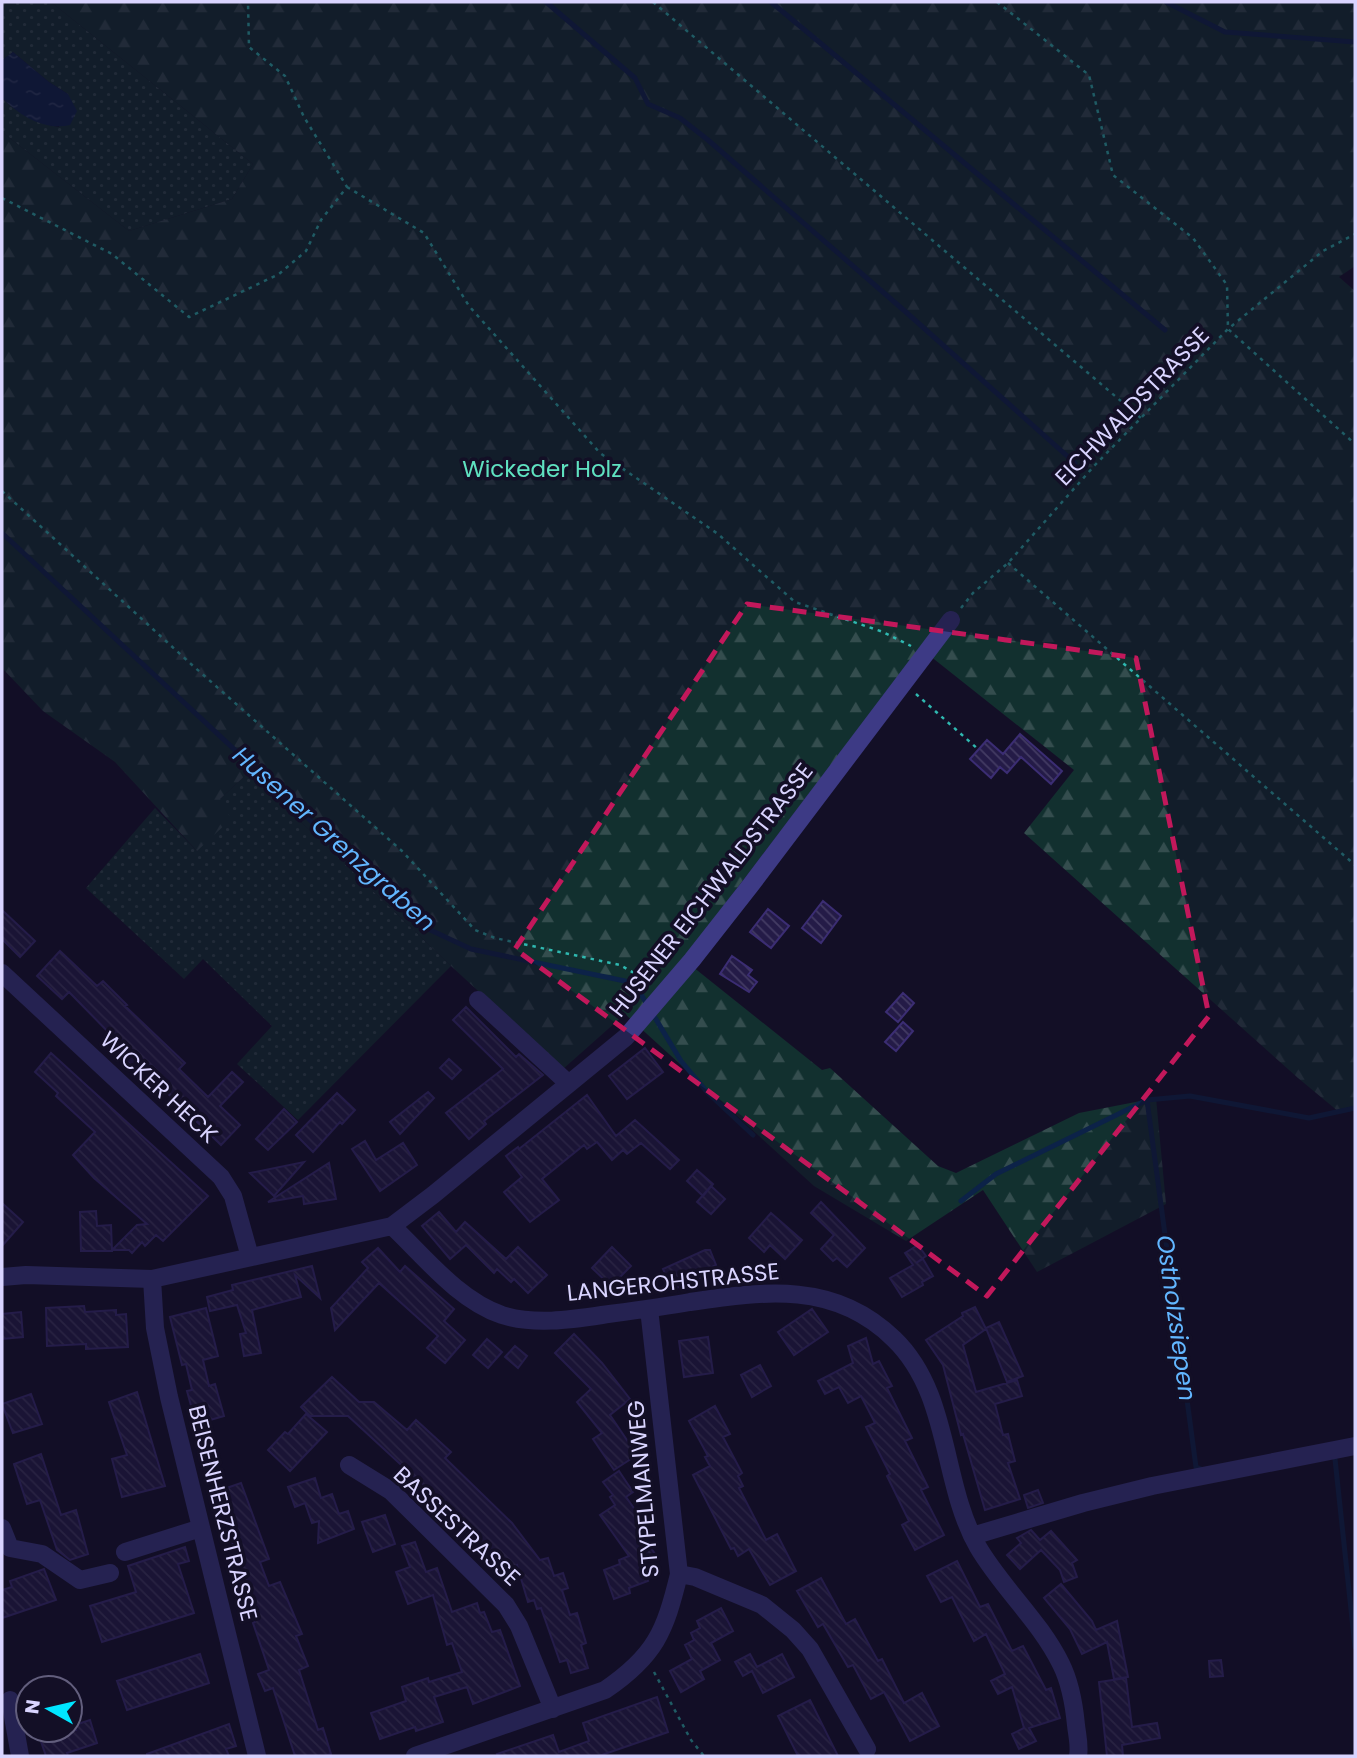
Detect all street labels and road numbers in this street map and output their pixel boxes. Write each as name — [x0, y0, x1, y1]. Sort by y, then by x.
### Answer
street label: EICHWALDSTRASSE — [1048, 320, 1216, 492]
street label: HUSENER EICHWALDSTRASSE — [602, 756, 820, 1024]
street label: WICKER HECK — [93, 1024, 225, 1150]
street label: LANGEROHSTRASSE — [565, 1255, 781, 1309]
street label: STYPELMANWEG — [619, 1399, 667, 1579]
street label: BEISENHERZSTRASSE — [181, 1402, 265, 1624]
street label: BASSESTRASSE — [387, 1459, 527, 1593]

